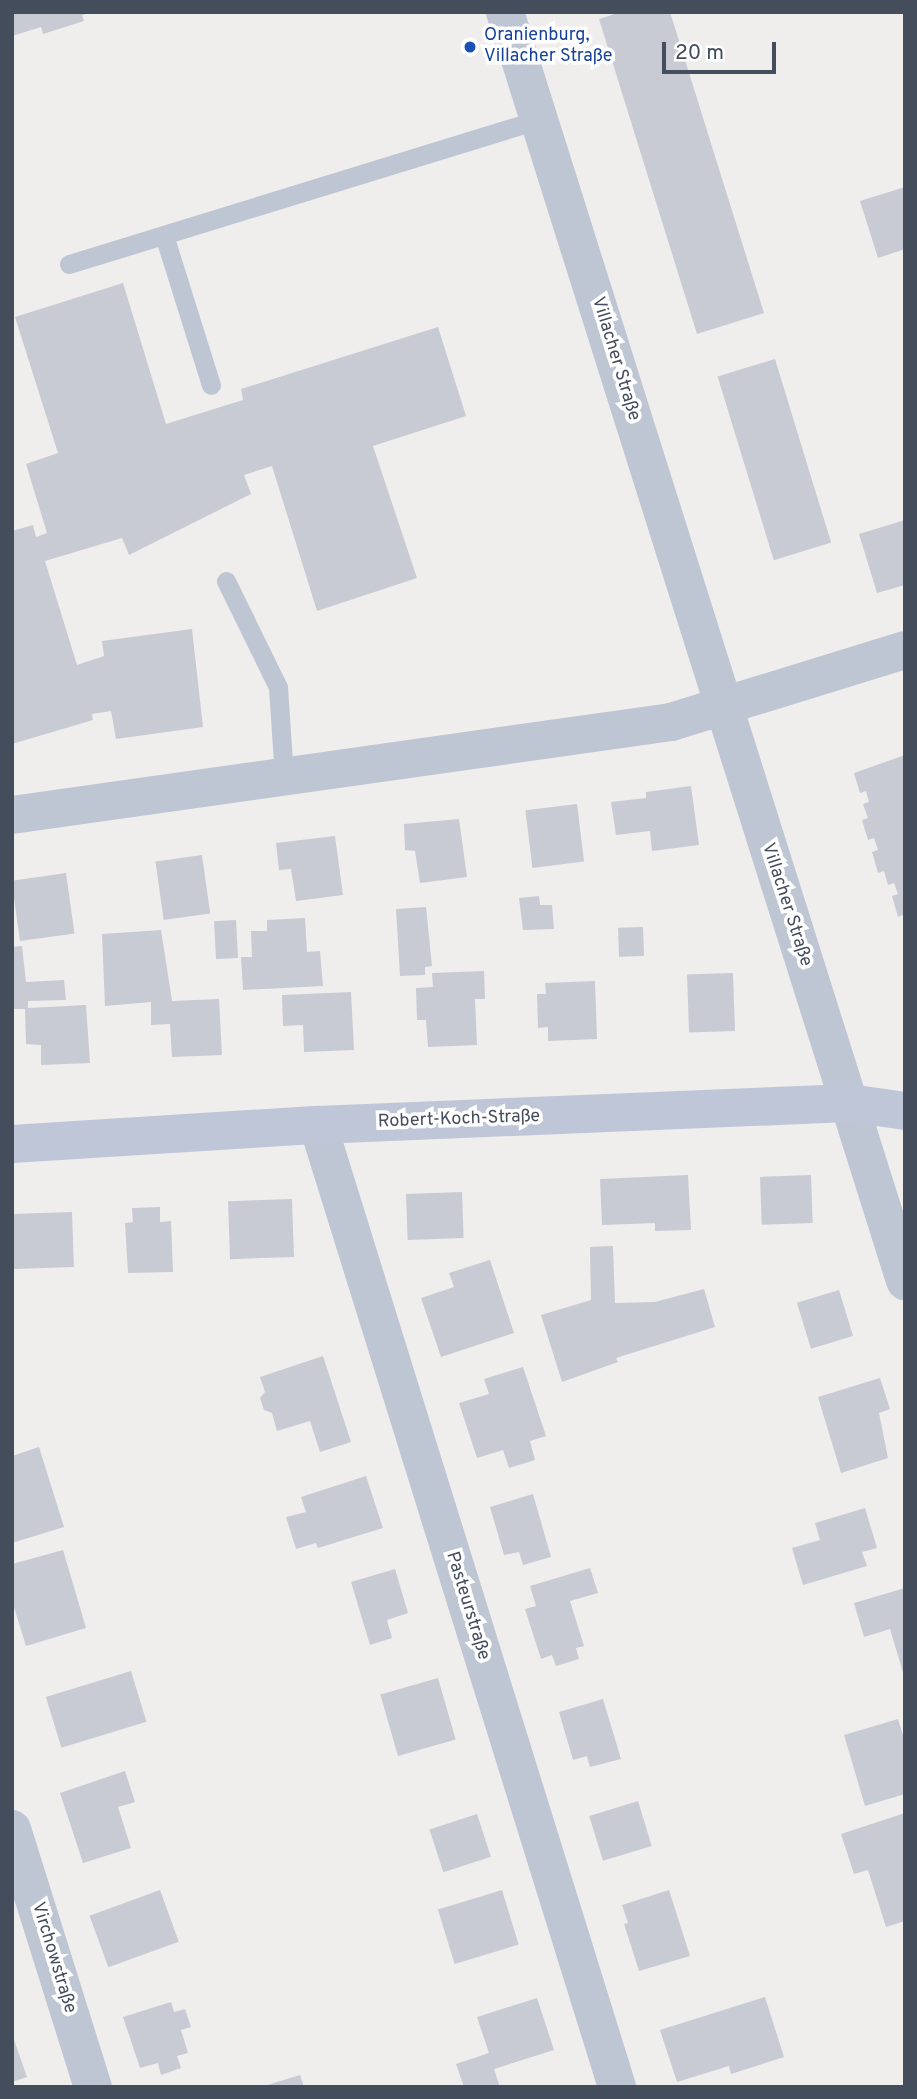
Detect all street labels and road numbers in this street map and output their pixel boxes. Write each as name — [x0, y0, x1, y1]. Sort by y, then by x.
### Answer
street label: Villacher Straße — [586, 294, 644, 424]
street label: Villacher Straße — [756, 841, 816, 969]
street label: Robert-Koch-Straße — [378, 1106, 540, 1134]
street label: Pasteurstraße — [440, 1549, 494, 1663]
street label: Virchowstraße — [26, 1900, 80, 2016]

